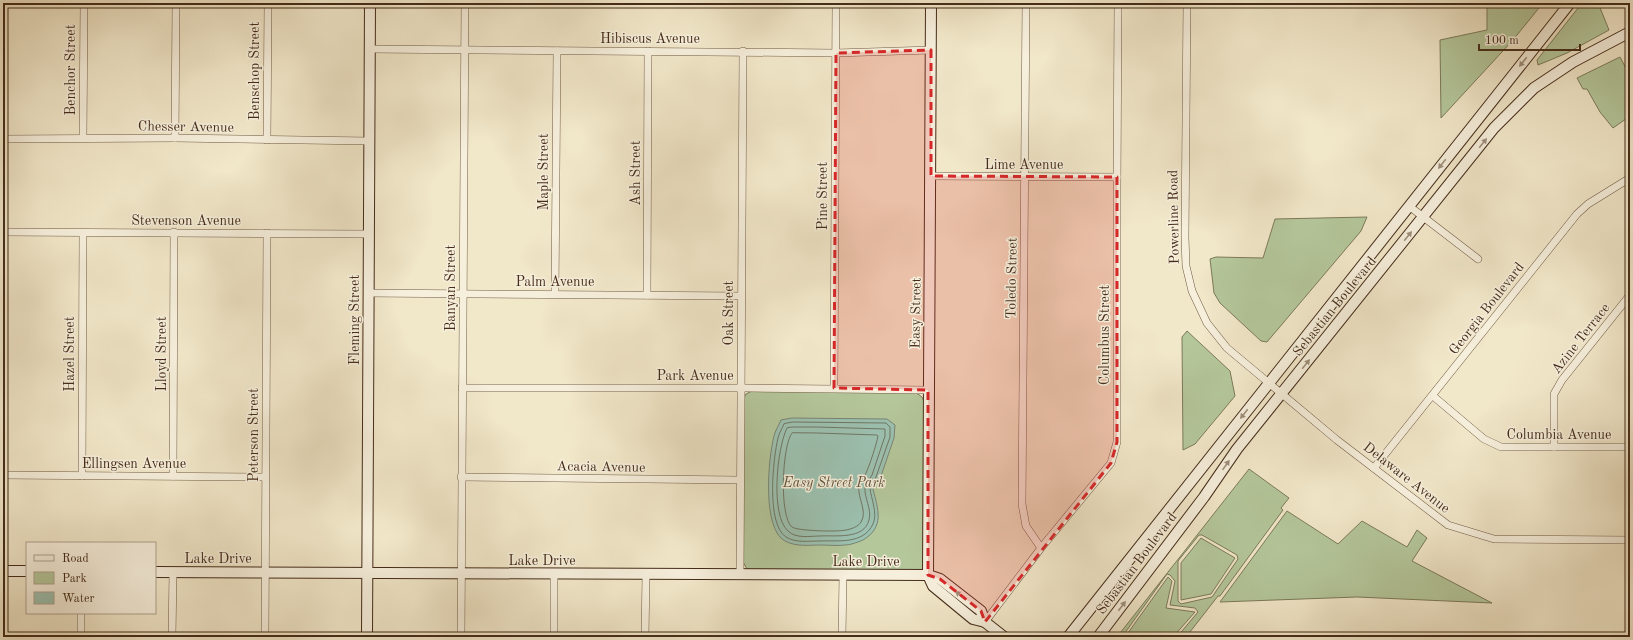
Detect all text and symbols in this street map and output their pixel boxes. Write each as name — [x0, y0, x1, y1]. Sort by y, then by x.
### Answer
street label: Benschop Street — [248, 22, 262, 120]
street label: Benchor Street — [64, 24, 78, 116]
scale bar — [1479, 26, 1580, 52]
street label: Hibiscus Avenue — [600, 32, 700, 46]
text: 100 m — [1485, 35, 1519, 47]
one-way arrow — [1519, 57, 1528, 68]
street label: Chesser Avenue — [138, 119, 234, 135]
street label: Maple Street — [537, 133, 551, 211]
one-way arrow — [1478, 137, 1487, 148]
street label: Ash Street — [629, 140, 643, 206]
street label: Lime Avenue — [984, 158, 1064, 172]
one-way arrow — [1438, 159, 1447, 170]
street label: Pine Street — [816, 162, 830, 230]
street label: Powerline Road — [1166, 170, 1182, 264]
street label: Stevenson Avenue — [131, 214, 241, 228]
one-way arrow — [1404, 230, 1413, 241]
street label: Toledo Street — [1004, 237, 1020, 319]
street label: Banyan Street — [444, 245, 458, 331]
street label: Sebastian Boulevard — [1290, 254, 1379, 359]
street label: Georgia Boulevard — [1447, 260, 1527, 357]
street label: Fleming Street — [348, 275, 362, 365]
street label: Palm Avenue — [515, 275, 595, 289]
street label: Easy Street — [908, 277, 924, 349]
street label: Oak Street — [722, 280, 736, 346]
street label: Columbus Street — [1098, 285, 1112, 385]
street label: Azine Terrace — [1549, 301, 1612, 376]
street label: Hazel Street — [63, 316, 77, 392]
street label: Lloyd Street — [155, 316, 169, 392]
one-way arrow — [1301, 358, 1310, 369]
street label: Park Avenue — [656, 369, 734, 383]
street label: Peterson Street — [247, 388, 261, 482]
one-way arrow — [1240, 409, 1249, 420]
street label: Columbia Avenue — [1507, 428, 1611, 442]
street label: Delaware Avenue — [1360, 440, 1452, 516]
street label: Ellingsen Avenue — [82, 457, 186, 471]
street label: Acacia Avenue — [556, 459, 646, 475]
one-way arrow — [1222, 459, 1230, 470]
park label: Easy Street Park — [782, 476, 885, 491]
street label: Sebastian Boulevard — [1094, 510, 1180, 617]
legend — [26, 542, 156, 614]
street label: Lake Drive — [184, 552, 252, 566]
text: Road — [62, 553, 89, 565]
street label: Lake Drive — [508, 554, 576, 568]
street label: Lake Drive — [832, 555, 900, 569]
text: Park — [62, 573, 87, 585]
one-way arrow — [955, 590, 966, 599]
text: Water — [62, 593, 95, 605]
one-way arrow — [1117, 600, 1126, 611]

